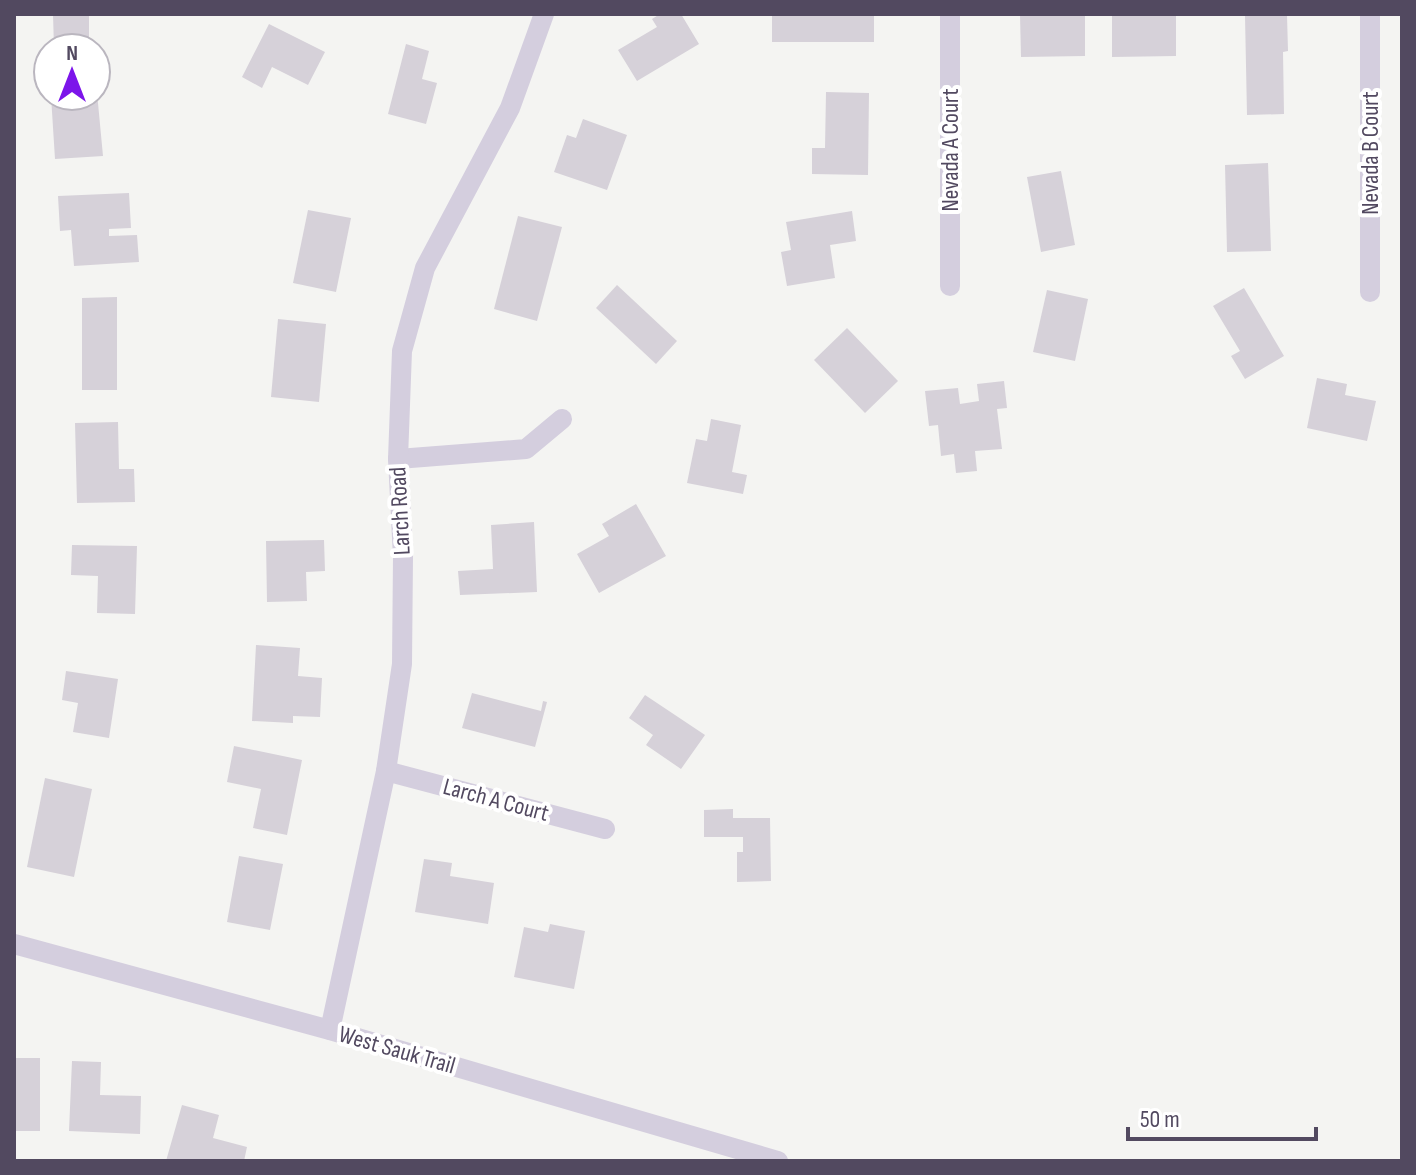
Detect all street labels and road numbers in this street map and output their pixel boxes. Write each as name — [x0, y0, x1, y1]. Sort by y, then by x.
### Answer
street label: Nevada A Court — [936, 89, 965, 211]
street label: Nevada B Court — [1356, 91, 1385, 215]
street label: Larch Road — [383, 466, 417, 556]
street label: Larch A Court — [440, 772, 552, 828]
street label: West Sauk Trail — [335, 1020, 459, 1080]

